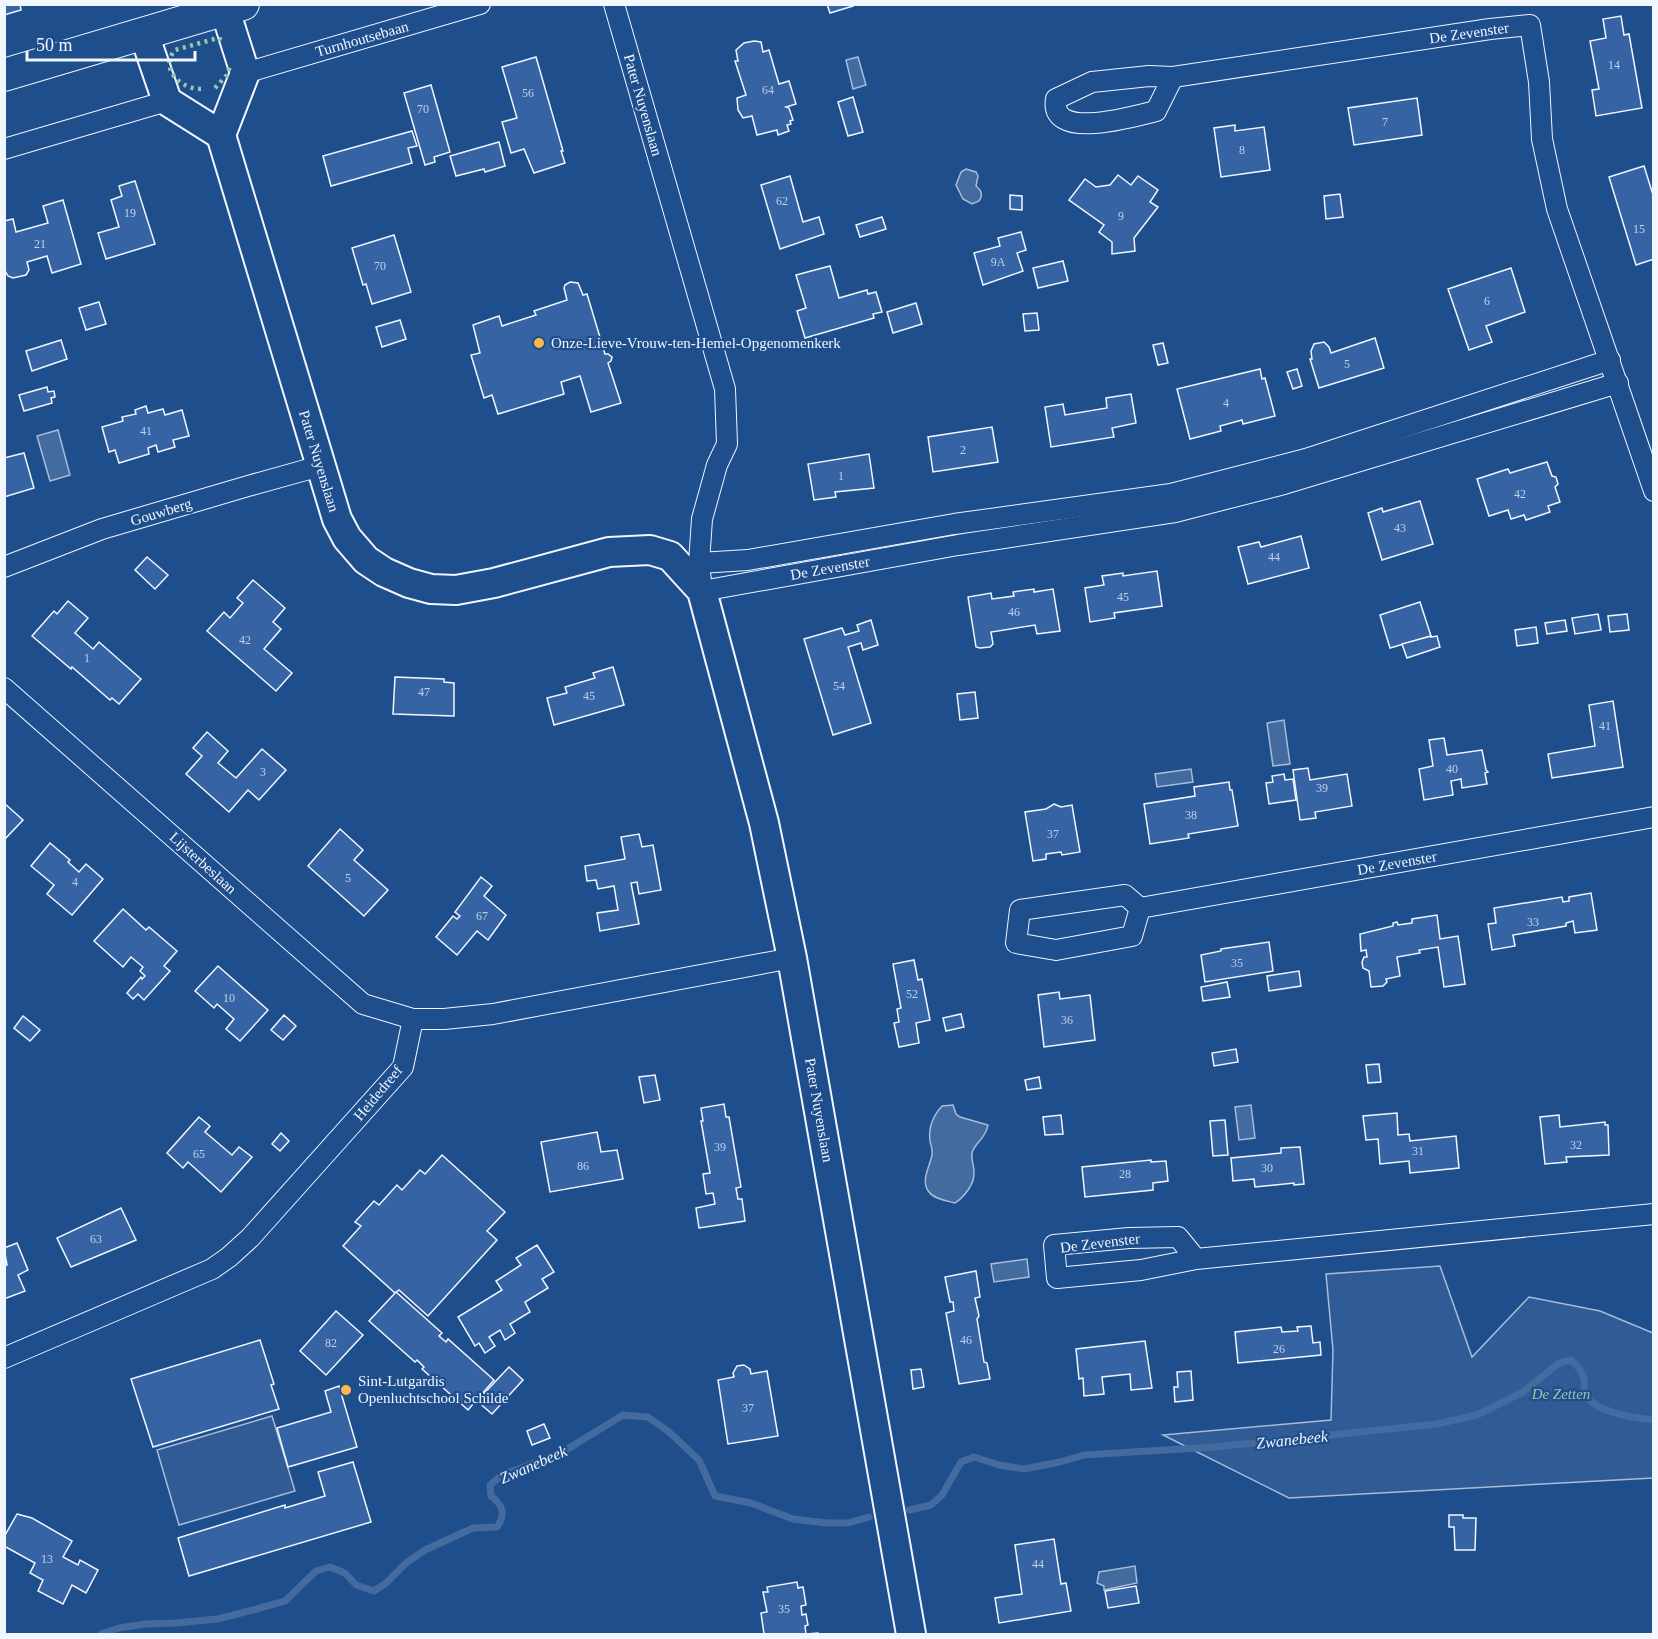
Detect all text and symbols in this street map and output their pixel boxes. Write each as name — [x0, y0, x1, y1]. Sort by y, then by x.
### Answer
street label: Turnhoutsebaan — [314, 18, 411, 60]
street label: De Zevenster — [1428, 19, 1510, 47]
scale bar — [27, 24, 195, 62]
text: 50 m — [36, 35, 73, 55]
street label: Pater Nuyenslaan — [621, 52, 665, 158]
house number: 14 — [1608, 58, 1620, 72]
house number: 64 — [762, 83, 774, 97]
house number: 56 — [522, 86, 534, 100]
house number: 70 — [417, 102, 429, 116]
house number: 7 — [1382, 115, 1388, 129]
house number: 8 — [1239, 143, 1245, 157]
house number: 62 — [776, 194, 788, 208]
house number: 19 — [124, 206, 136, 220]
house number: 9 — [1118, 209, 1124, 223]
house number: 15 — [1633, 222, 1645, 236]
house number: 21 — [34, 237, 46, 251]
house number: 9A — [991, 255, 1006, 269]
house number: 70 — [374, 259, 386, 273]
house number: 6 — [1484, 294, 1490, 308]
place label: Onze-Lieve-Vrouw-ten-Hemel-Opgenomenkerk — [551, 335, 841, 351]
marker: Onze-Lieve-Vrouw-ten-Hemel-Opgenomenkerk — [532, 336, 546, 350]
house number: 5 — [1344, 357, 1350, 371]
house number: 4 — [1223, 396, 1229, 410]
street label: Pater Nuyenslaan — [296, 408, 342, 514]
house number: 41 — [140, 424, 152, 438]
house number: 2 — [960, 443, 966, 457]
house number: 1 — [838, 469, 844, 483]
house number: 42 — [1514, 487, 1526, 501]
street label: Gouwberg — [129, 495, 194, 529]
house number: 43 — [1394, 521, 1406, 535]
house number: 44 — [1268, 550, 1280, 564]
street label: De Zevenster — [789, 553, 871, 583]
house number: 45 — [1117, 590, 1129, 604]
house number: 46 — [1008, 605, 1020, 619]
house number: 42 — [239, 633, 251, 647]
house number: 1 — [84, 651, 90, 665]
house number: 54 — [833, 679, 845, 693]
house number: 47 — [418, 685, 430, 699]
house number: 45 — [583, 689, 595, 703]
house number: 41 — [1599, 719, 1611, 733]
house number: 40 — [1446, 762, 1458, 776]
house number: 3 — [260, 765, 266, 779]
house number: 39 — [1316, 781, 1328, 795]
house number: 38 — [1185, 808, 1197, 822]
house number: 37 — [1047, 827, 1059, 841]
street label: Lijsterbeslaan — [166, 829, 240, 897]
street label: De Zevenster — [1356, 848, 1438, 878]
house number: 5 — [345, 871, 351, 885]
house number: 4 — [72, 875, 78, 889]
house number: 67 — [476, 909, 488, 923]
house number: 33 — [1527, 915, 1539, 929]
house number: 35 — [1231, 956, 1243, 970]
house number: 52 — [906, 987, 918, 1001]
house number: 10 — [223, 991, 235, 1005]
house number: 36 — [1061, 1013, 1073, 1027]
street label: Pater Nuyenslaan — [802, 1057, 836, 1164]
street label: Heidedreef — [350, 1062, 406, 1124]
house number: 32 — [1570, 1138, 1582, 1152]
house number: 39 — [714, 1140, 726, 1154]
house number: 31 — [1412, 1144, 1424, 1158]
house number: 65 — [193, 1147, 205, 1161]
house number: 86 — [577, 1159, 589, 1173]
house number: 30 — [1261, 1161, 1273, 1175]
house number: 28 — [1119, 1167, 1131, 1181]
street label: De Zevenster — [1059, 1230, 1141, 1256]
house number: 63 — [90, 1232, 102, 1246]
house number: 46 — [960, 1333, 972, 1347]
house number: 82 — [325, 1336, 337, 1350]
house number: 26 — [1273, 1342, 1285, 1356]
place label: Sint-Lutgardis Openluchtschool Schilde — [358, 1373, 509, 1406]
marker: Sint-Lutgardis Openluchtschool Schilde — [339, 1383, 353, 1397]
park label: De Zetten — [1531, 1386, 1590, 1402]
house number: 37 — [742, 1401, 754, 1415]
water label: Zwanebeek — [1255, 1427, 1330, 1452]
water label: Zwanebeek — [497, 1442, 570, 1487]
house number: 13 — [41, 1552, 53, 1566]
house number: 44 — [1032, 1557, 1044, 1571]
house number: 35 — [778, 1602, 790, 1616]

